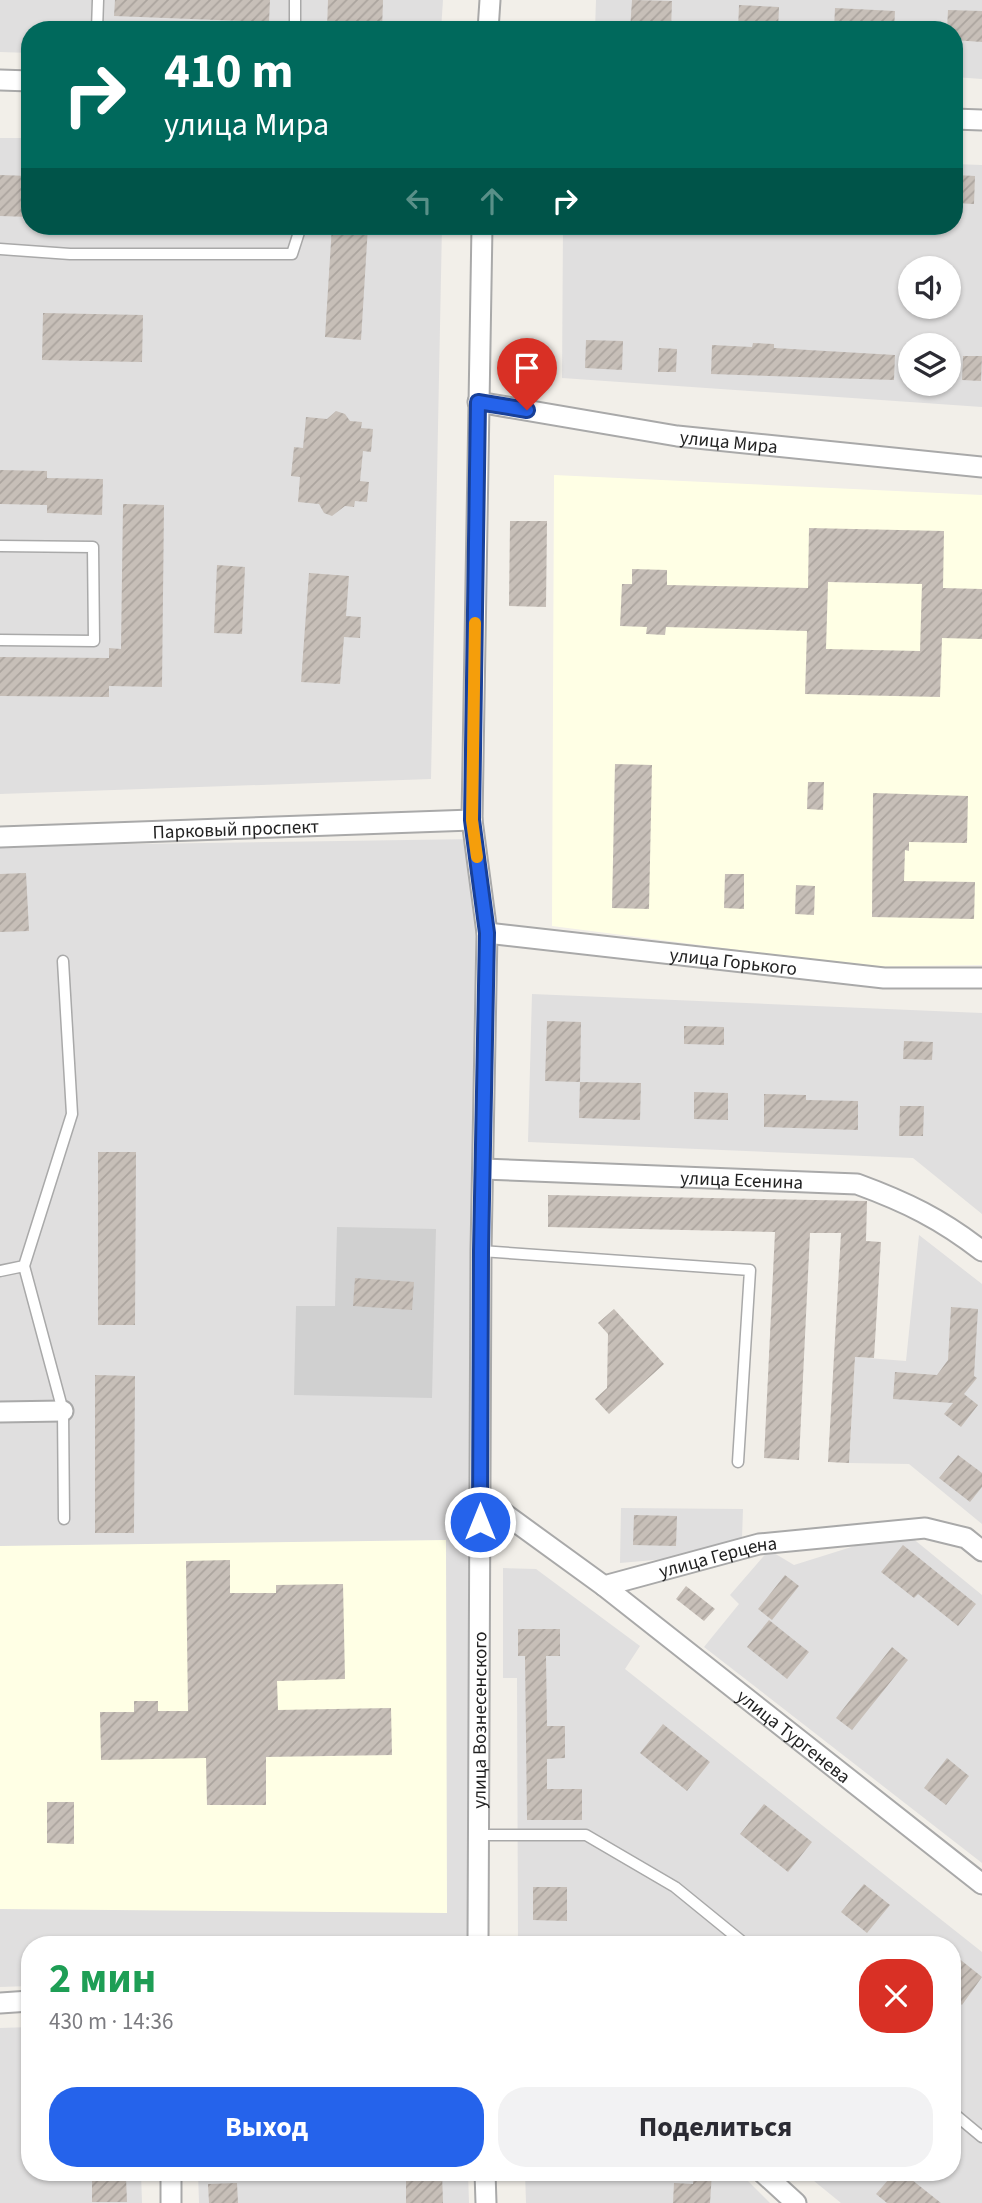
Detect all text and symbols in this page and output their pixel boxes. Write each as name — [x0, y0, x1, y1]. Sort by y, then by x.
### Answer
text: 410 m — [164, 37, 293, 107]
icon: right — [49, 49, 140, 140]
text: улица Мира — [164, 102, 329, 148]
icon: left — [400, 182, 438, 220]
icon: ahead — [473, 182, 511, 220]
icon: right — [546, 182, 584, 220]
map controls — [898, 256, 961, 396]
button: sound — [898, 256, 961, 319]
button: layers — [898, 333, 961, 396]
pin — [497, 338, 557, 410]
icon: arrive — [508, 349, 546, 387]
street label: улица Мира — [679, 424, 779, 461]
street label: Парковый проспект — [152, 814, 320, 846]
street label: улица Горького — [668, 942, 798, 983]
street label: улица Есенина — [680, 1165, 804, 1197]
position arrow — [443, 1485, 517, 1559]
street label: улица Герцена — [656, 1530, 778, 1586]
street label: улица Вознесенского — [467, 1631, 494, 1809]
street label: улица Тургенева — [730, 1684, 856, 1790]
text: 2 мин — [49, 1949, 156, 2009]
button: close — [859, 1959, 933, 2033]
text: 430 m · 14:36 — [49, 2005, 173, 2038]
button: Выход — [49, 2087, 484, 2167]
button: Поделиться — [498, 2087, 933, 2167]

